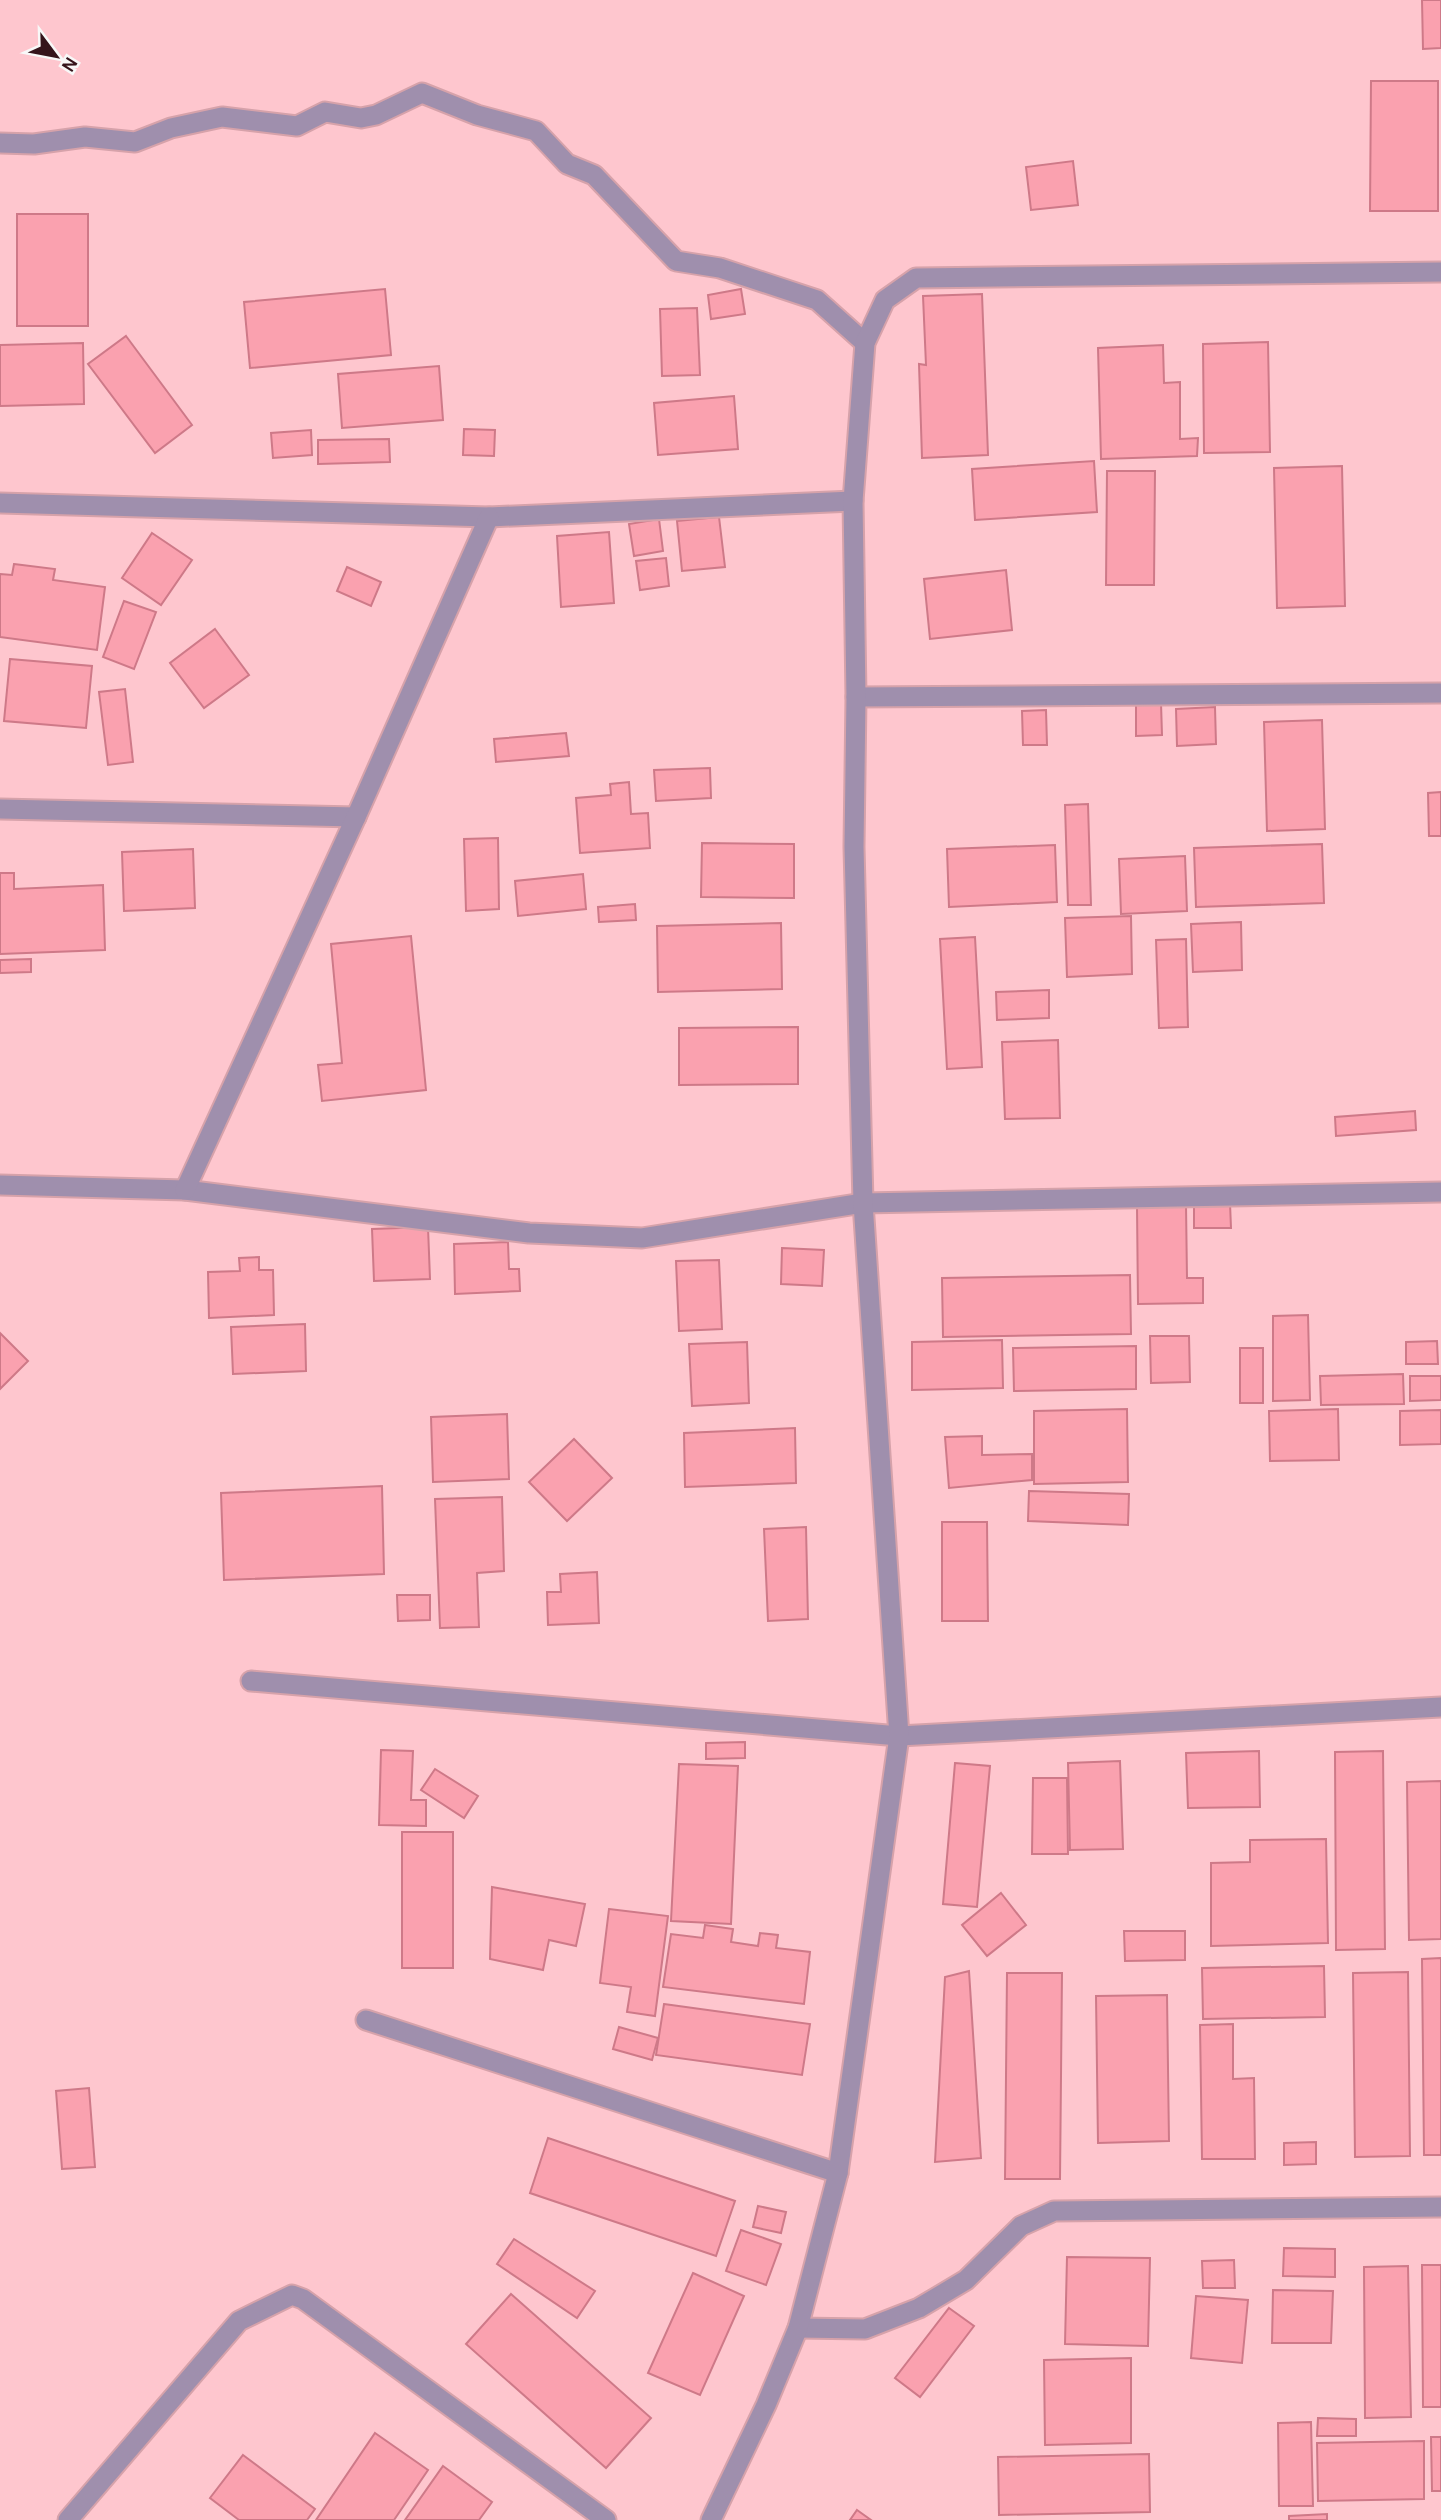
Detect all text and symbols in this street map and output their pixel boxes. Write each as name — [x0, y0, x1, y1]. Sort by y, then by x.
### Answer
north arrow — [21, 21, 91, 91]
text: N — [57, 53, 83, 76]

